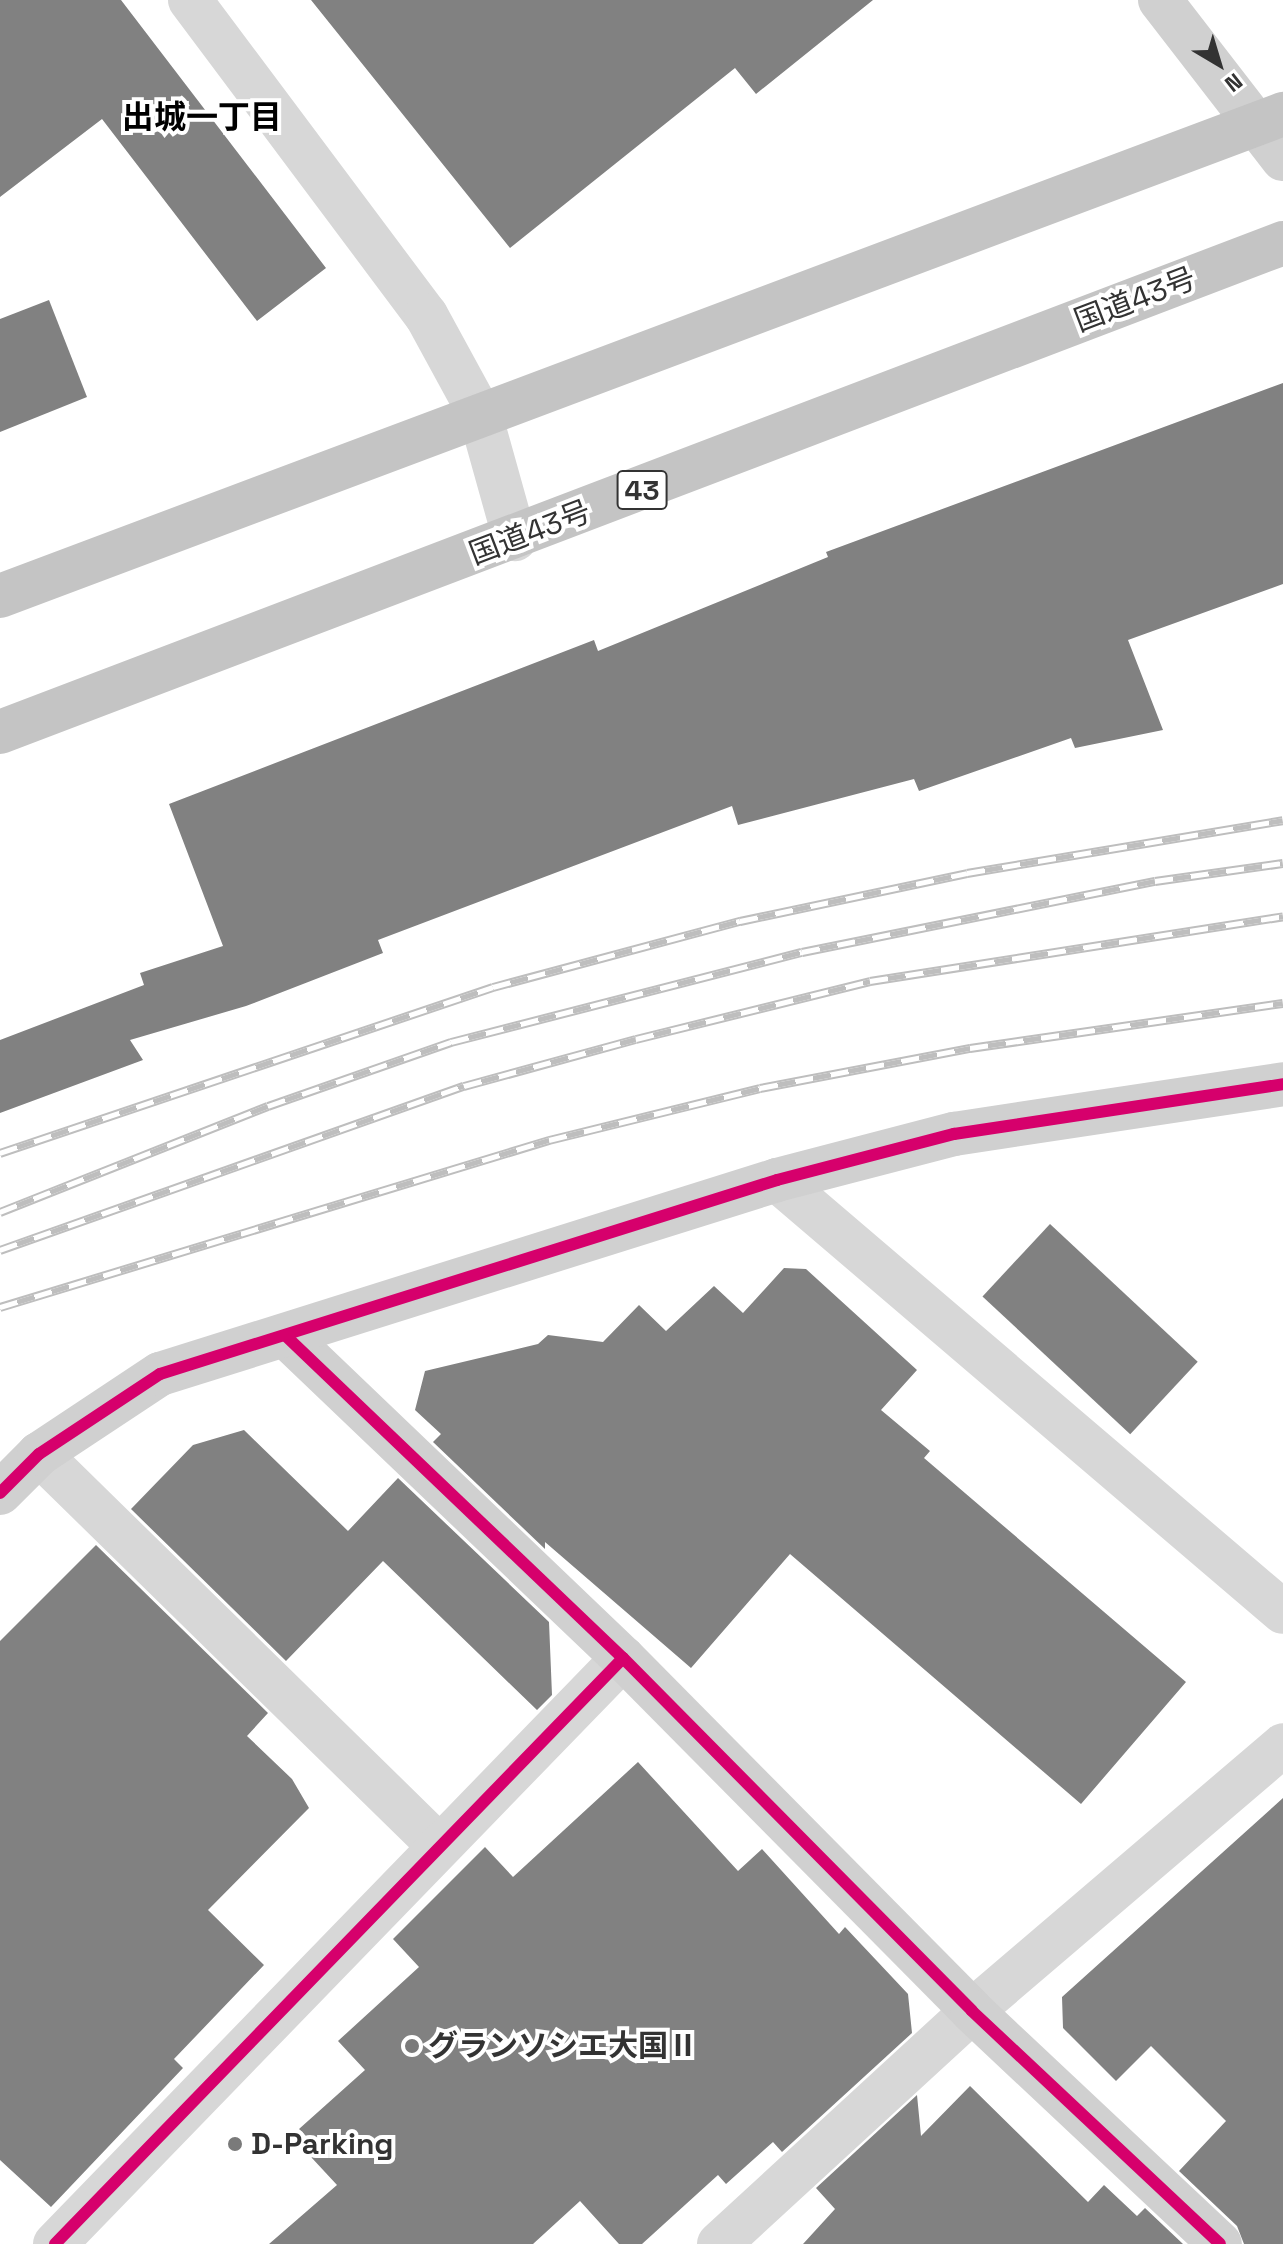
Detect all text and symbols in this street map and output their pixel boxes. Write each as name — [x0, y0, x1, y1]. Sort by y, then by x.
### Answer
north arrow — [1179, 24, 1259, 104]
text: N — [1219, 67, 1248, 98]
district label: 出城一丁目 — [122, 98, 282, 136]
street label: 国道43号 — [1069, 260, 1201, 340]
road number: 43 — [616, 466, 668, 514]
street label: 国道43号 — [464, 493, 596, 573]
place label: グランソシエ大国Ⅱ — [428, 2028, 698, 2064]
marker: グランソシエ大国Ⅱ — [403, 2037, 421, 2055]
place label: D-Parking — [251, 2126, 393, 2162]
marker: D-Parking — [226, 2135, 244, 2153]

